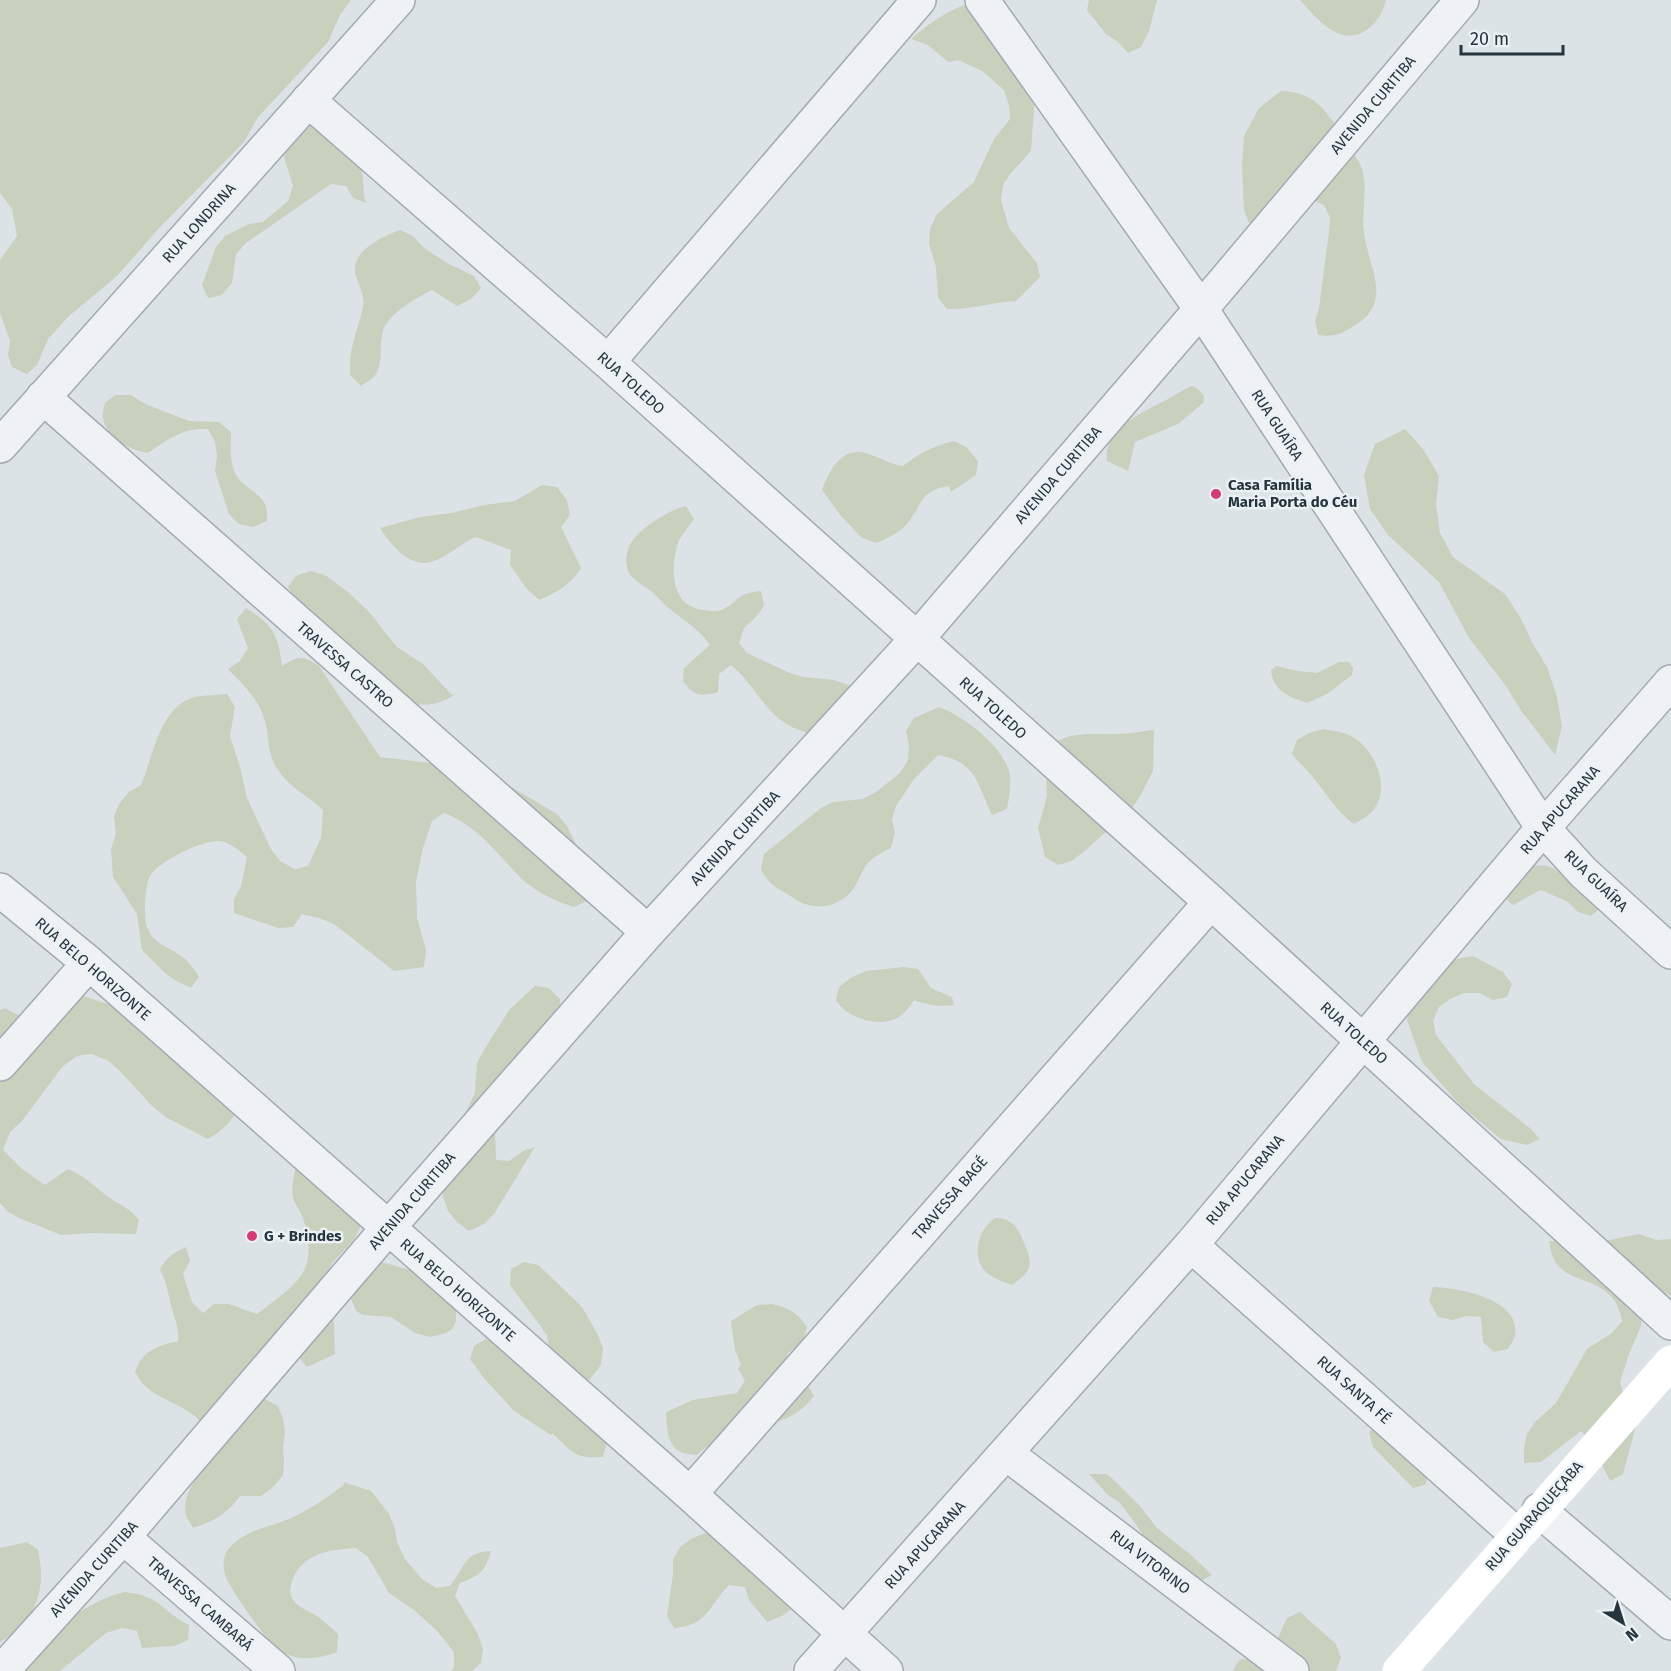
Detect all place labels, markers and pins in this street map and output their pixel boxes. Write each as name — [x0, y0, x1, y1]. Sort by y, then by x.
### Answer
place label: Casa Família Maria Porta do Céu — [1228, 476, 1357, 511]
marker: Casa Família Maria Porta do Céu — [1209, 487, 1223, 501]
place label: G + Brindes — [264, 1227, 341, 1245]
marker: G + Brindes — [245, 1229, 259, 1243]

